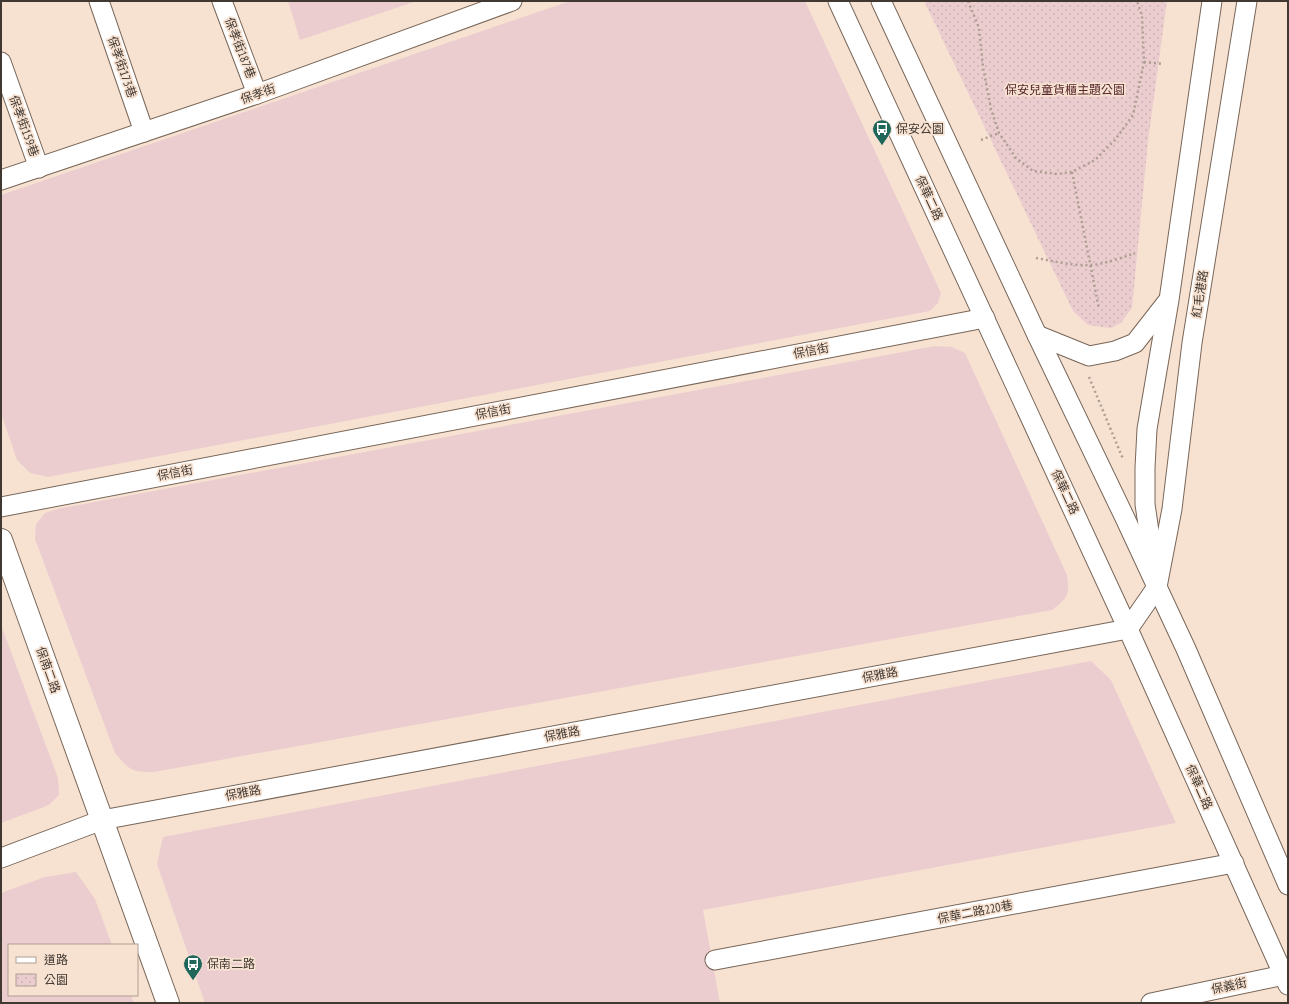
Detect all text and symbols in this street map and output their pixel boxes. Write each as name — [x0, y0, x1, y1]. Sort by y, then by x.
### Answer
street label: 保孝街187巷 — [222, 15, 259, 80]
street label: 保孝街173巷 — [105, 34, 140, 100]
street label: 保孝街 — [238, 81, 277, 106]
park label: 保安兒童貨櫃主題公園 — [1005, 82, 1125, 97]
street label: 保孝街159巷 — [6, 93, 42, 159]
bus stop icon: 保安公園 — [871, 118, 893, 146]
place label: 保安公園 — [896, 121, 944, 136]
street label: 保華二路 — [913, 173, 946, 223]
street label: 紅毛港路 — [1188, 269, 1211, 319]
street label: 保信街 — [792, 340, 830, 361]
street label: 保信街 — [474, 401, 512, 422]
street label: 保信街 — [156, 462, 194, 483]
street label: 保華二路 — [1049, 467, 1082, 517]
street label: 保南二路 — [33, 645, 64, 695]
street label: 保雅路 — [861, 664, 899, 685]
street label: 保雅路 — [543, 723, 581, 744]
street label: 保華二路 — [1183, 762, 1216, 812]
street label: 保雅路 — [224, 782, 262, 803]
street label: 保華二路220巷 — [936, 897, 1014, 926]
legend — [8, 944, 138, 996]
text: 道路 — [44, 952, 68, 967]
bus stop icon: 保南二路 — [182, 953, 204, 981]
place label: 保南二路 — [207, 956, 255, 971]
text: 公園 — [44, 972, 68, 987]
street label: 保義街 — [1210, 974, 1248, 997]

